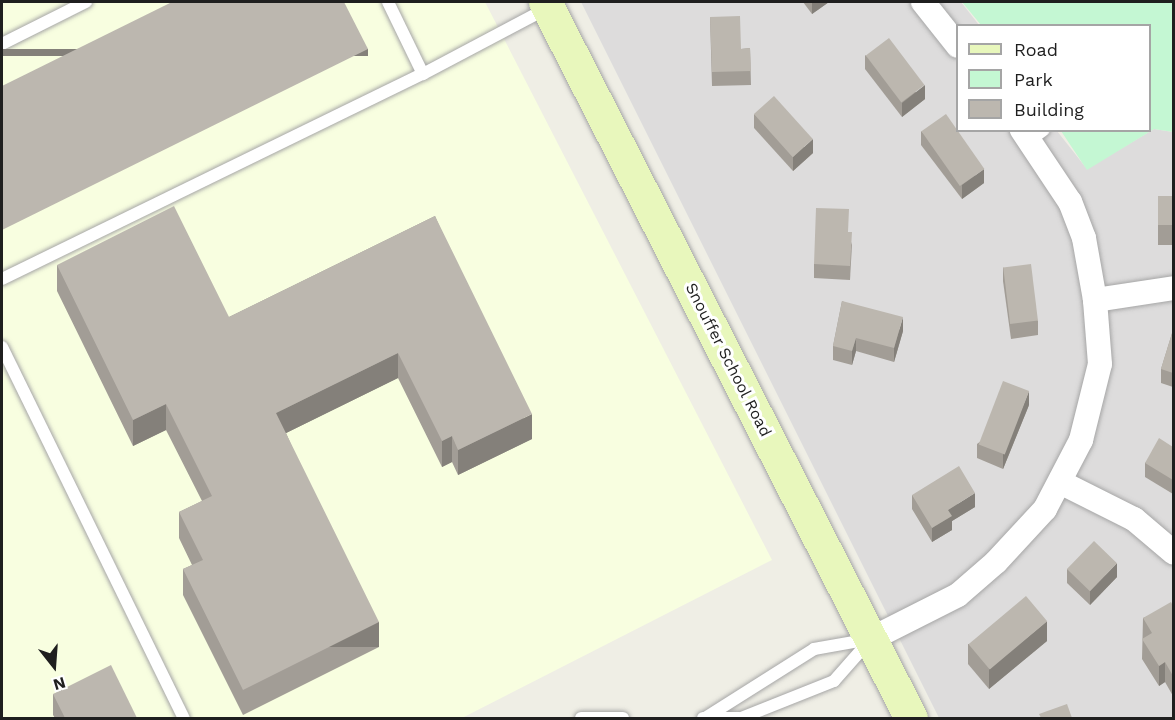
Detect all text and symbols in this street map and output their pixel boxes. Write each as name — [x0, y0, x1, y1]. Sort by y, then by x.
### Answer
legend — [956, 24, 1151, 132]
text: Road — [1014, 39, 1058, 60]
text: Park — [1014, 69, 1053, 90]
text: Building — [1014, 99, 1084, 120]
street label: Snouffer School Road — [681, 280, 775, 440]
north arrow — [24, 636, 84, 696]
text: N — [51, 673, 68, 695]

